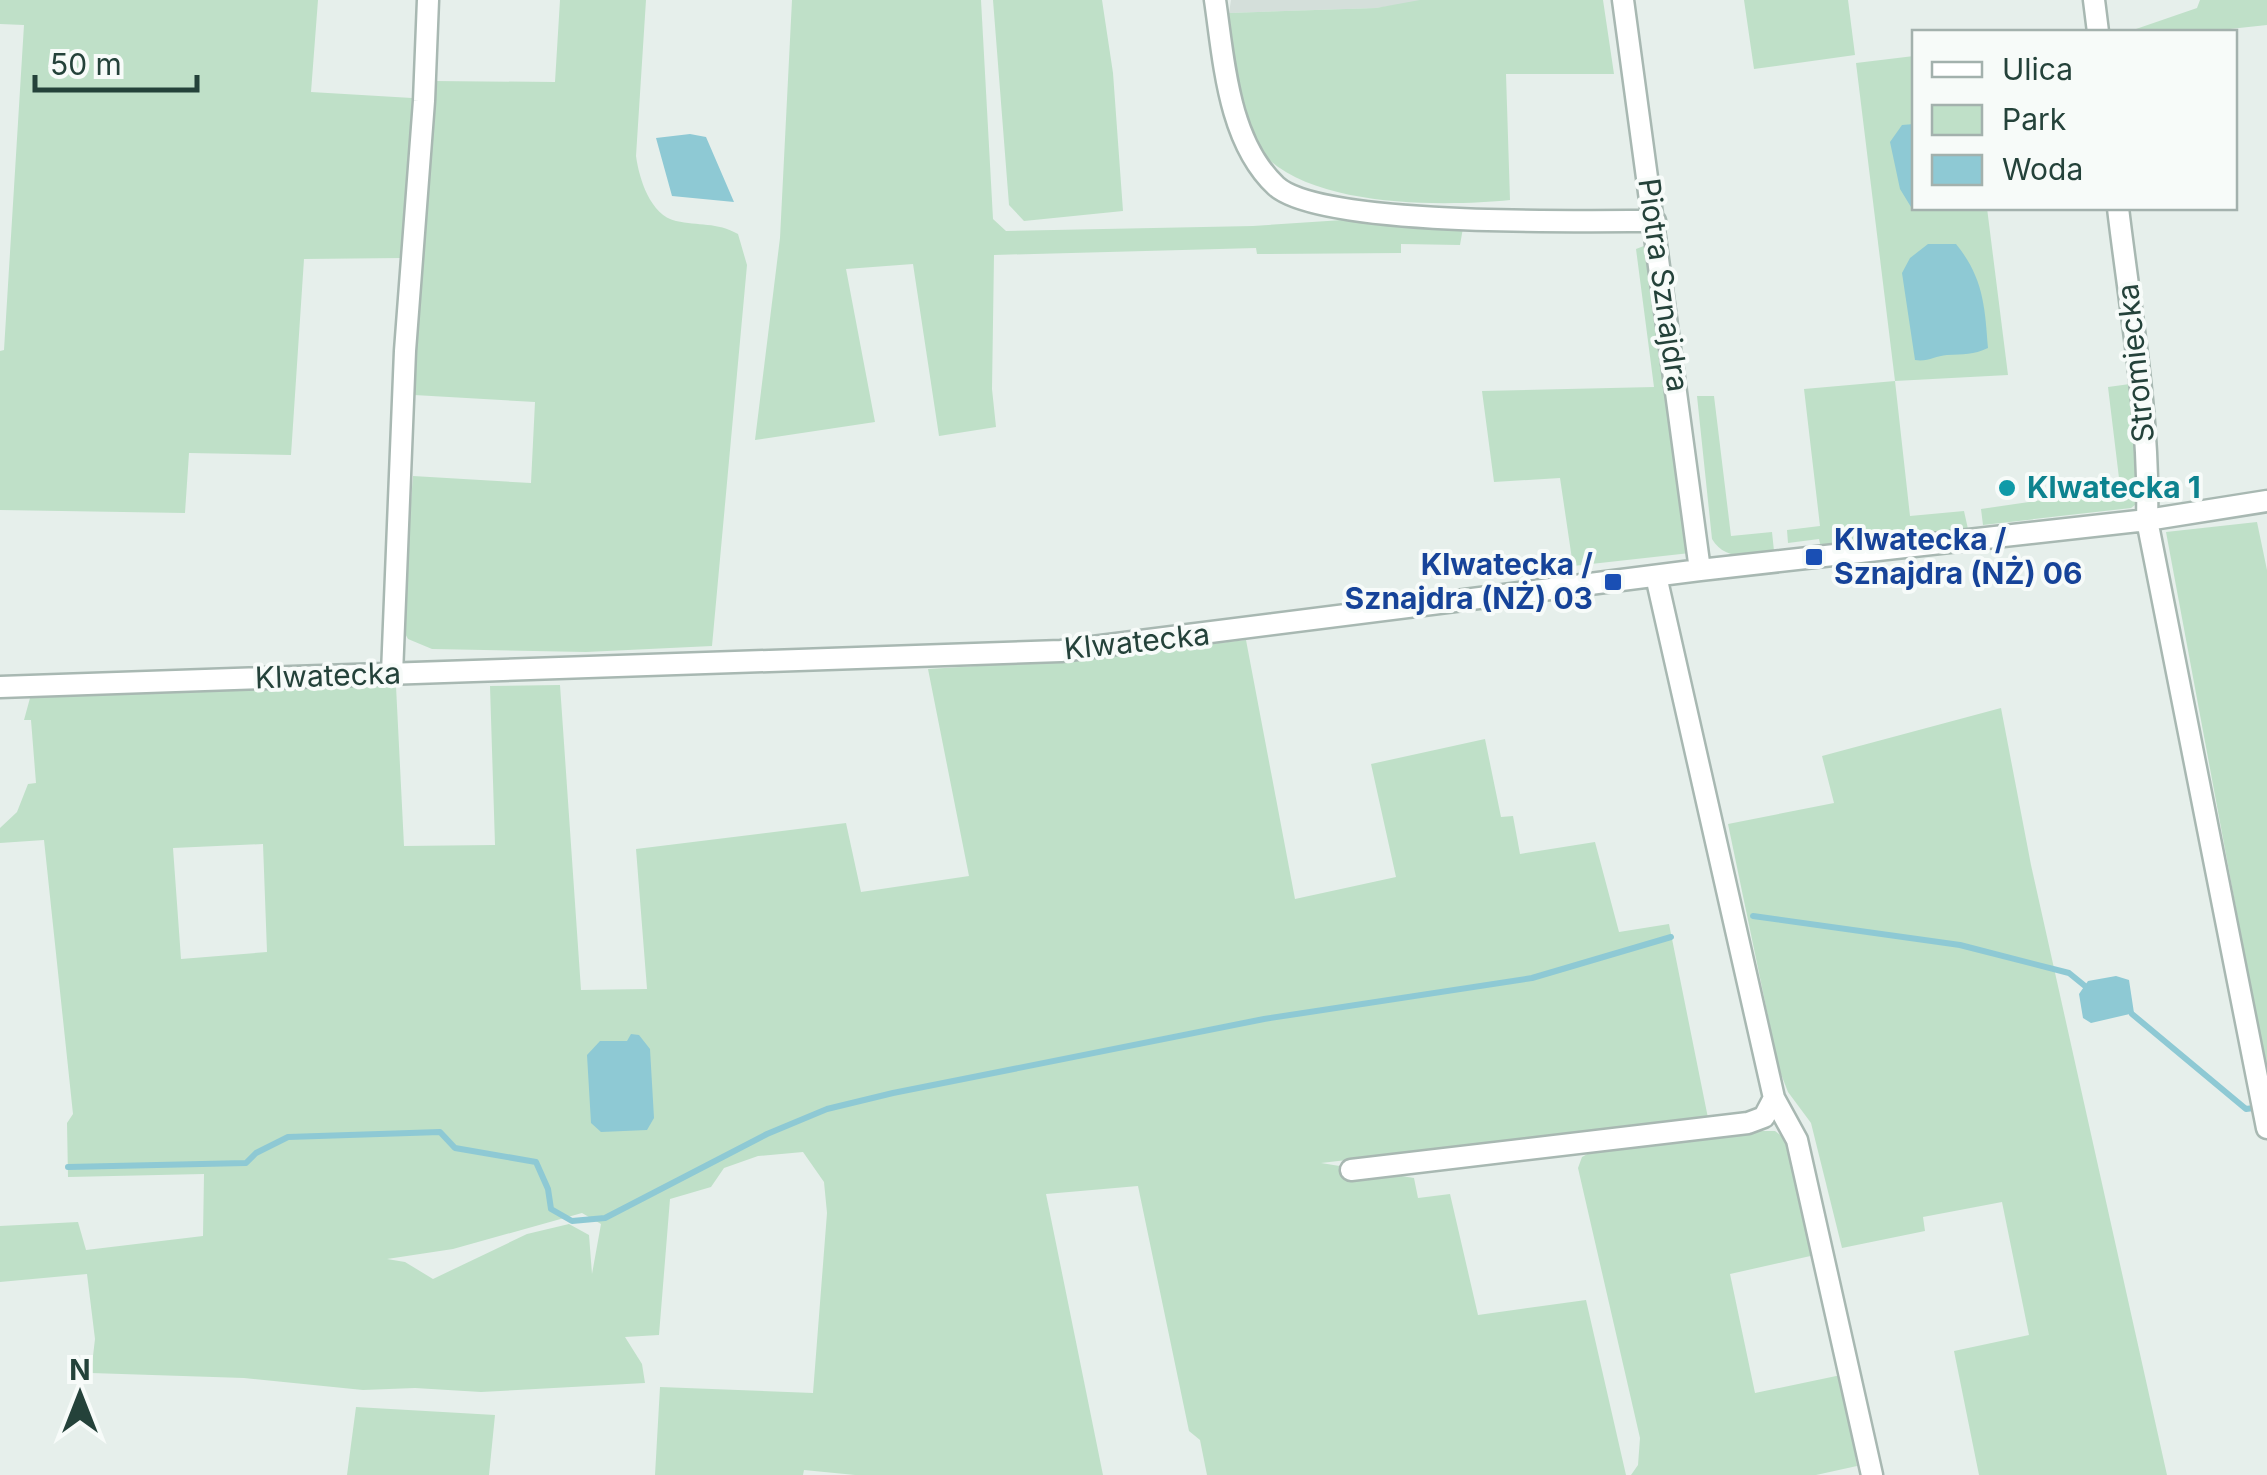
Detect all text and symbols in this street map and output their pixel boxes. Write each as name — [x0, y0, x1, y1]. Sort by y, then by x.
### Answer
scale bar — [35, 30, 198, 92]
legend — [1912, 30, 2237, 210]
text: 50 m — [50, 46, 122, 82]
text: Ulica — [2002, 51, 2073, 87]
text: Park — [2002, 101, 2067, 137]
text: Woda — [2002, 151, 2083, 187]
street label: Piotra Sznajdra — [1631, 176, 1697, 394]
street label: Stromiecka — [2109, 282, 2161, 444]
place label: Klwatecka 1 — [2027, 469, 2201, 505]
marker: Klwatecka 1 — [1996, 477, 2018, 499]
place label: Klwatecka / Sznajdra (NŻ) 06 — [1834, 521, 2083, 591]
place label: Klwatecka / Sznajdra (NŻ) 03 — [1345, 546, 1593, 616]
marker: Klwatecka / Sznajdra (NŻ) 06 — [1803, 546, 1825, 568]
marker: Klwatecka / Sznajdra (NŻ) 03 — [1602, 571, 1624, 593]
street label: Klwatecka — [1062, 615, 1212, 667]
street label: Klwatecka — [254, 654, 402, 696]
north arrow — [30, 1345, 130, 1445]
text: N — [69, 1353, 91, 1387]

